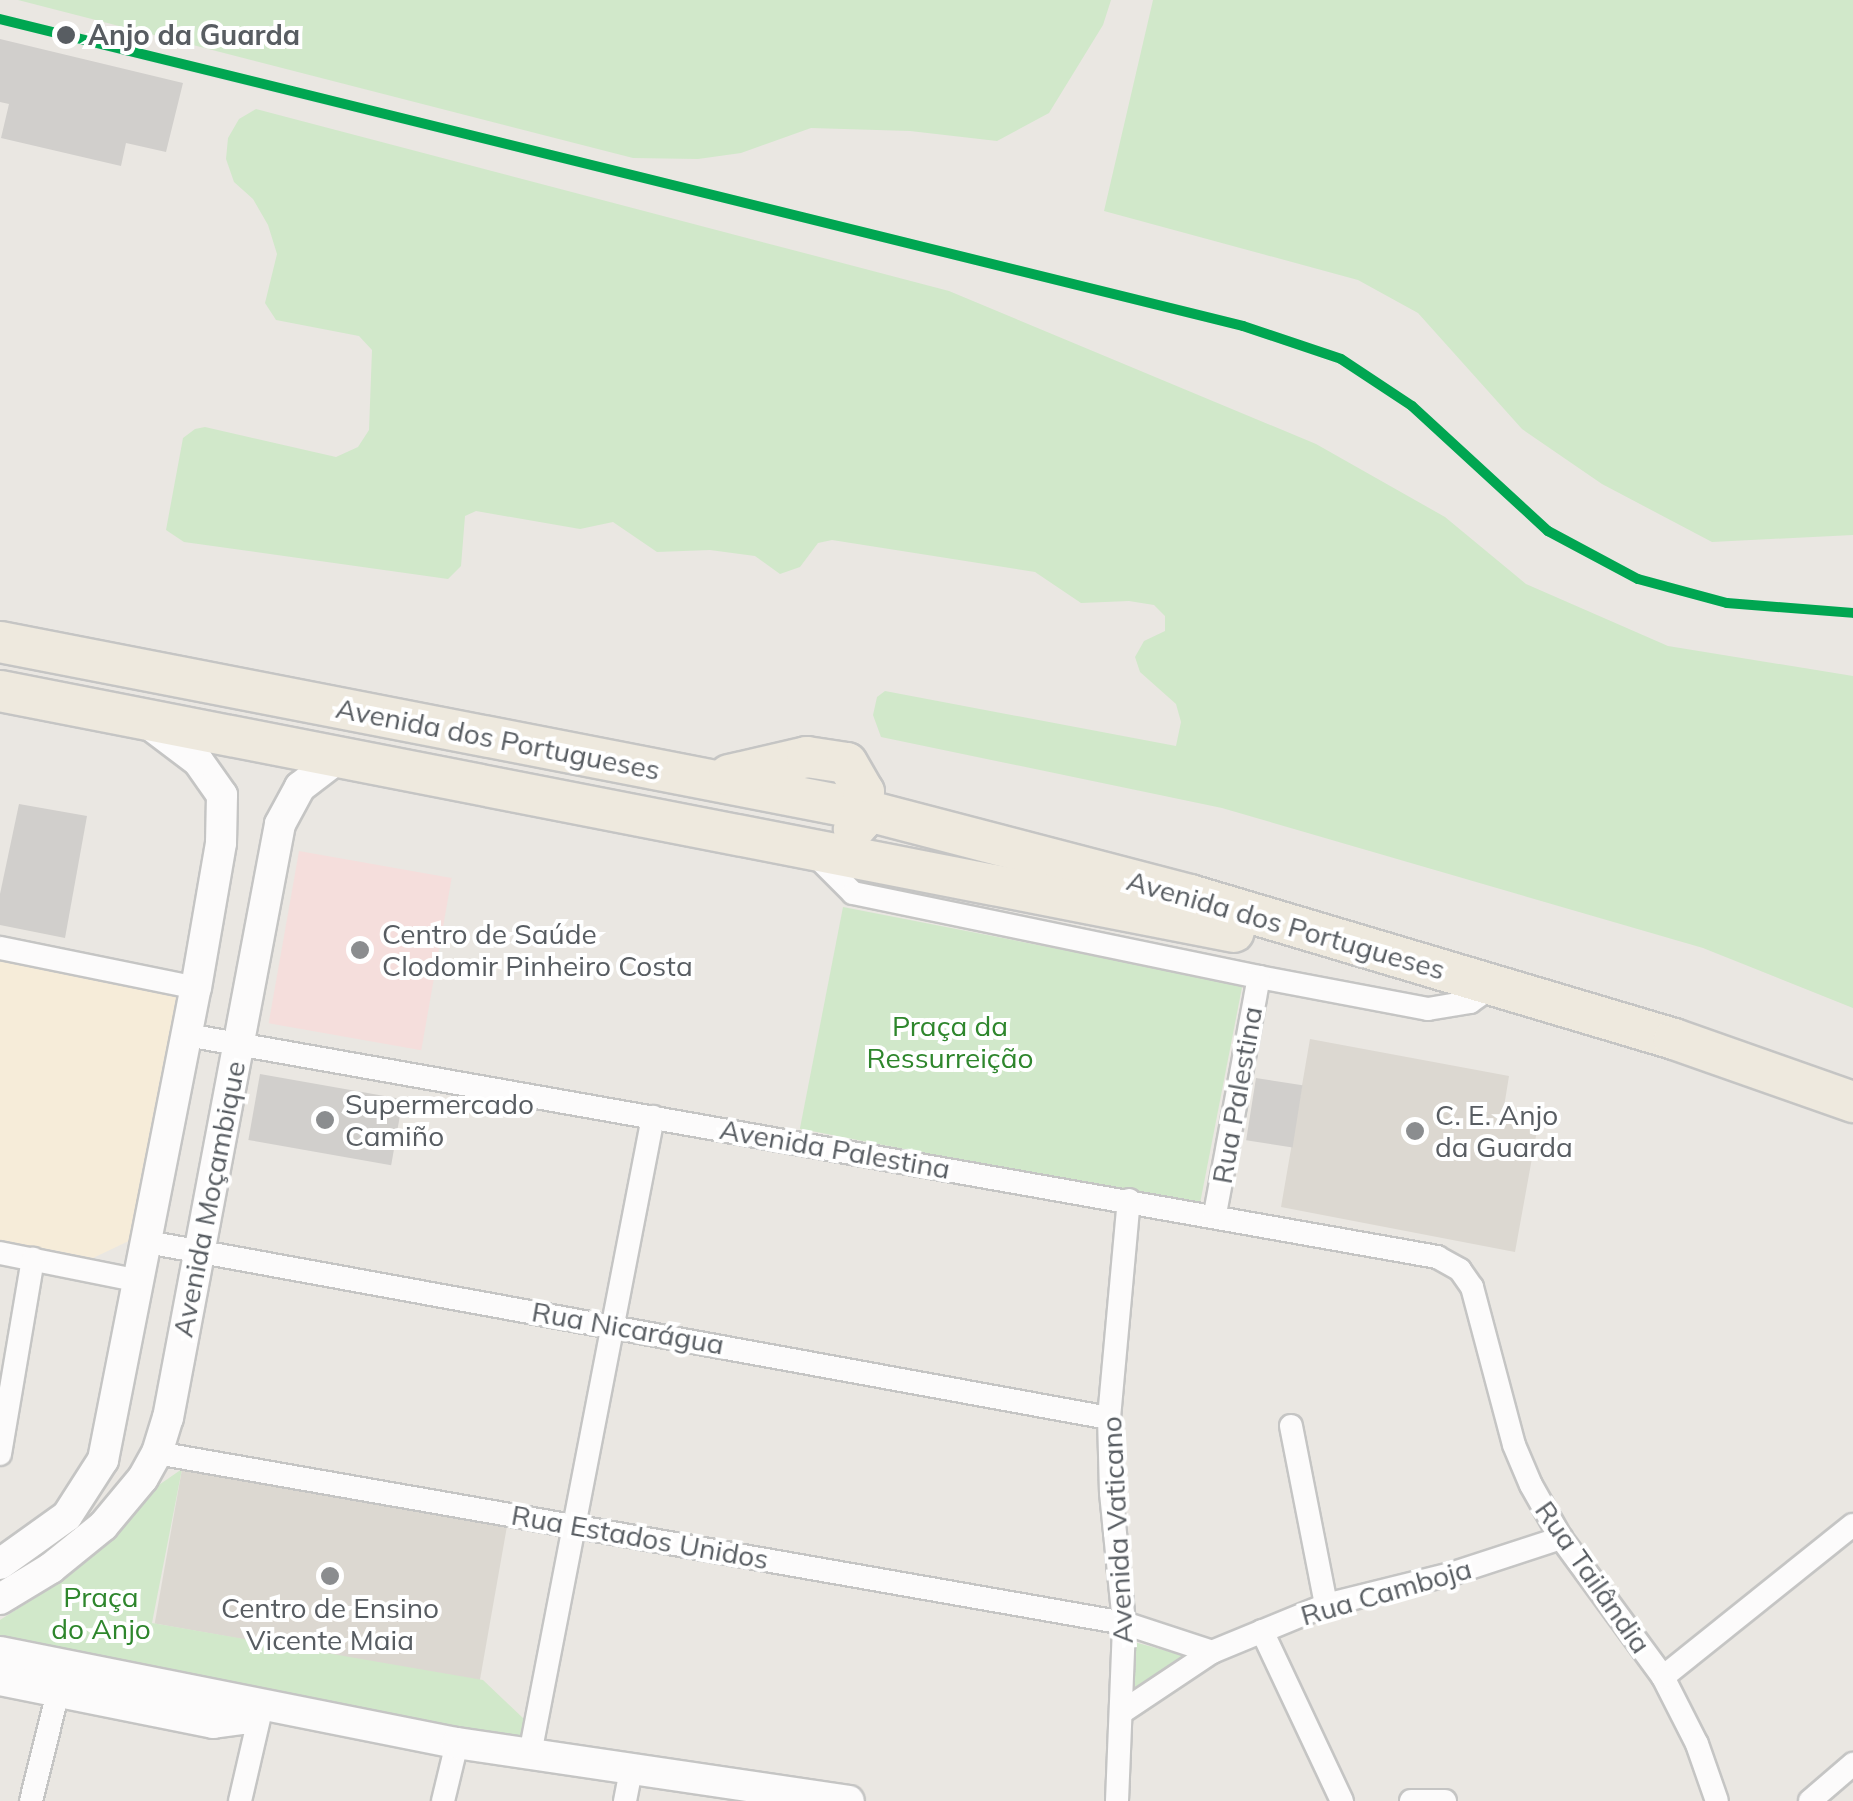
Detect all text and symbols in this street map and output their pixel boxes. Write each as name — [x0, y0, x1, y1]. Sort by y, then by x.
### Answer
place label: Anjo da Guarda — [88, 18, 300, 52]
marker: Anjo da Guarda — [53, 22, 79, 48]
street label: Avenida dos Portugueses — [333, 691, 663, 787]
street label: Avenida dos Portugueses — [1123, 863, 1449, 987]
place label: Centro de Saúde Clodomir Pinheiro Costa — [382, 917, 693, 983]
marker: Centro de Saúde Clodomir Pinheiro Costa — [347, 937, 373, 963]
street label: Rua Palestina — [1205, 1004, 1269, 1186]
park label: Praça da Ressurreição — [867, 1009, 1033, 1075]
street label: Avenida Moçambique — [166, 1058, 252, 1340]
place label: Supermercado Camiño — [345, 1087, 534, 1153]
place label: C. E. Anjo da Guarda — [1435, 1098, 1573, 1164]
marker: Supermercado Camiño — [314, 1109, 336, 1131]
street label: Avenida Palestina — [717, 1112, 953, 1186]
marker: C. E. Anjo da Guarda — [1404, 1120, 1426, 1142]
street label: Rua Nicarágua — [529, 1295, 727, 1361]
street label: Avenida Vaticano — [1094, 1415, 1140, 1645]
street label: Rua Tailândia — [1528, 1494, 1658, 1660]
street label: Rua Estados Unidos — [509, 1498, 771, 1576]
street label: Rua Camboja — [1297, 1552, 1475, 1632]
marker: Centro de Ensino Vicente Maia — [319, 1565, 341, 1587]
park label: Praça do Anjo — [51, 1580, 151, 1646]
place label: Centro de Ensino Vicente Maia — [221, 1591, 439, 1657]

